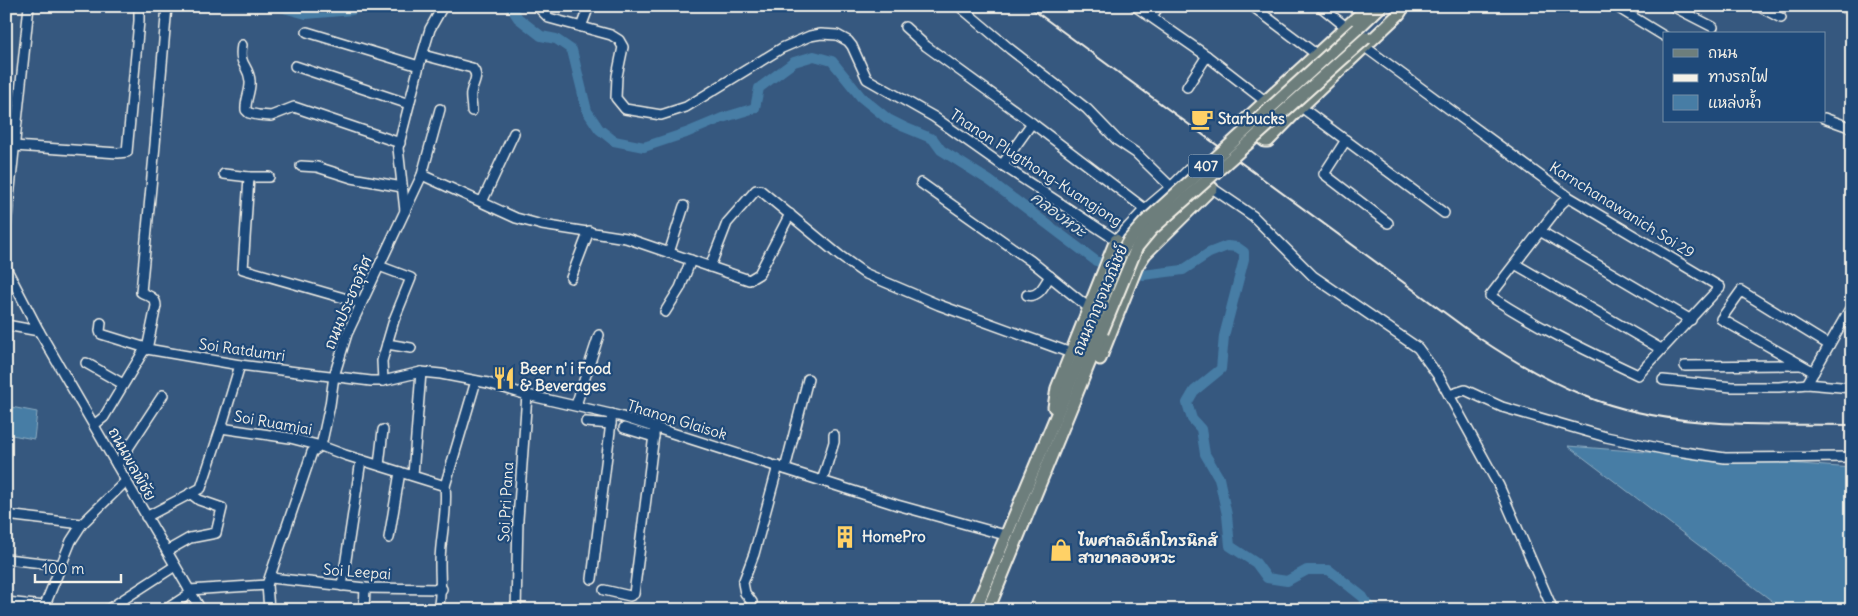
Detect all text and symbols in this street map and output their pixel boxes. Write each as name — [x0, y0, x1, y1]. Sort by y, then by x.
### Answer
legend — [1663, 32, 1826, 122]
text: ถนน — [1708, 43, 1737, 62]
text: ทางรถไฟ — [1708, 67, 1768, 86]
text: แหล่งน้ำ — [1708, 89, 1762, 112]
street label: Thanon Plugthong-Kuangjong — [947, 105, 1126, 230]
cafe icon: Starbucks — [1189, 106, 1215, 132]
place label: Starbucks — [1218, 109, 1285, 128]
road number: 407 — [1188, 154, 1224, 178]
street label: Karnchanawanich Soi 29 — [1546, 157, 1698, 262]
water label: คลองหวะ — [1027, 187, 1092, 242]
street label: ถนนกาญจนวณิชย์ — [1068, 241, 1131, 358]
street label: ถนนประชาอุทิศ — [319, 252, 378, 353]
street label: Soi Ratdumri — [198, 334, 286, 365]
place label: Beer n' i Food & Beverages — [520, 359, 611, 396]
restaurant icon: Beer n' i Food & Beverages — [491, 365, 517, 391]
street label: Thanon Glaisok — [625, 395, 730, 444]
street label: Soi Ruamjai — [233, 406, 314, 439]
street label: ถนนพลพิชัย — [104, 424, 160, 504]
street label: Soi Pri Pana — [494, 461, 517, 543]
building icon: HomePro — [832, 524, 858, 550]
place label: HomePro — [862, 527, 926, 546]
place label: ไพศาลอิเล็กโทรนิกส์ สาขาคลองหวะ — [1077, 531, 1218, 567]
shop icon: ไพศาลอิเล็กโทรนิกส์ สาขาคลองหวะ — [1048, 537, 1074, 563]
scale bar — [35, 551, 121, 583]
text: 100 m — [42, 559, 84, 578]
street label: Soi Leepai — [322, 560, 392, 583]

